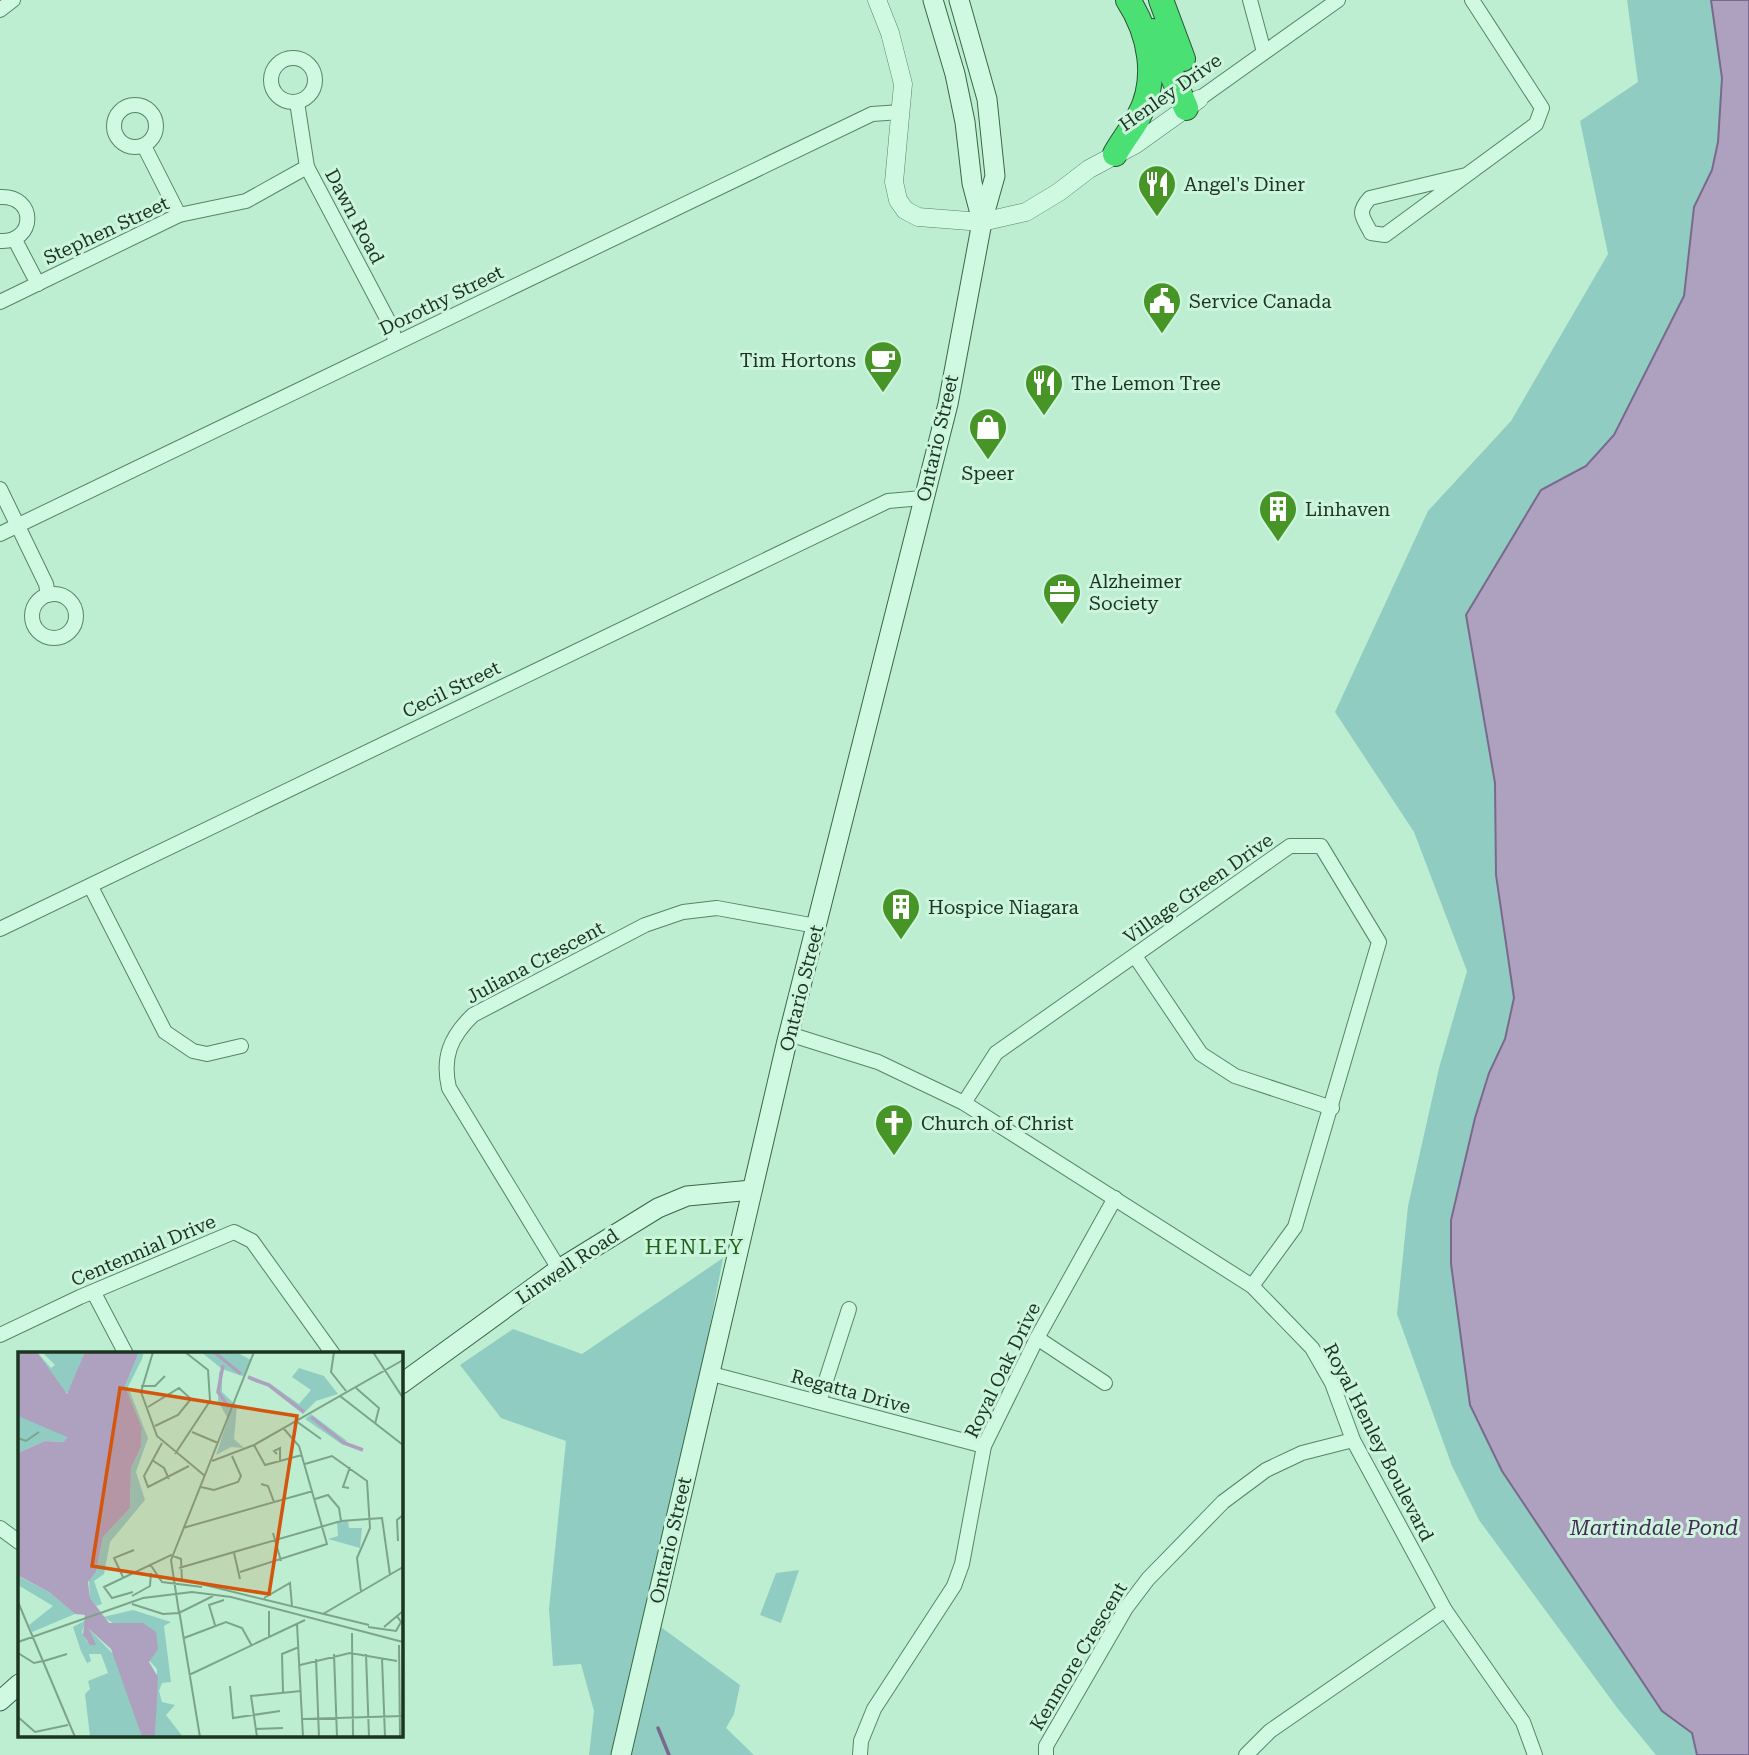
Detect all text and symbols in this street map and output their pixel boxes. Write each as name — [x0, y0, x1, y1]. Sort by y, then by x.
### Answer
street label: Henley Drive — [1115, 49, 1226, 136]
restaurant icon: Angel's Diner — [1136, 163, 1178, 218]
street label: Dawn Road — [320, 165, 389, 268]
place label: Angel's Diner — [1184, 173, 1305, 196]
street label: Stephen Street — [40, 191, 173, 270]
street label: Dorothy Street — [375, 260, 507, 340]
public building icon: Service Canada — [1141, 280, 1183, 335]
place label: Service Canada — [1189, 290, 1332, 313]
cafe icon: Tim Hortons — [862, 339, 904, 394]
place label: Tim Hortons — [740, 349, 856, 372]
restaurant icon: The Lemon Tree — [1023, 362, 1065, 417]
street label: Ontario Street — [912, 372, 963, 504]
place label: The Lemon Tree — [1071, 372, 1221, 395]
shop icon: Speer — [967, 406, 1009, 461]
place label: Speer — [961, 462, 1015, 485]
building icon: Linhaven — [1257, 488, 1299, 543]
place label: Linhaven — [1305, 498, 1390, 521]
place label: Alzheimer Society — [1089, 570, 1182, 615]
office icon: Alzheimer Society — [1041, 571, 1083, 626]
street label: Cecil Street — [398, 656, 504, 723]
street label: Village Green Drive — [1119, 828, 1277, 949]
building icon: Hospice Niagara — [880, 886, 922, 941]
place label: Hospice Niagara — [928, 896, 1080, 919]
street label: Juliana Crescent — [462, 916, 608, 1009]
street label: Ontario Street — [775, 923, 828, 1054]
church icon: Church of Christ — [873, 1102, 915, 1157]
place label: Church of Christ — [921, 1112, 1073, 1135]
street label: Centennial Drive — [67, 1210, 219, 1291]
street label: Linwell Road — [512, 1224, 623, 1309]
district label: HENLEY — [645, 1235, 745, 1259]
street label: Royal Oak Drive — [960, 1299, 1045, 1442]
street label: Royal Henley Boulevard — [1319, 1339, 1439, 1545]
inset map — [18, 1352, 402, 1738]
street label: Regatta Drive — [789, 1364, 913, 1418]
street label: Ontario Street — [645, 1474, 696, 1606]
water label: Martindale Pond — [1569, 1516, 1738, 1540]
street label: Kenmore Crescent — [1025, 1578, 1132, 1735]

